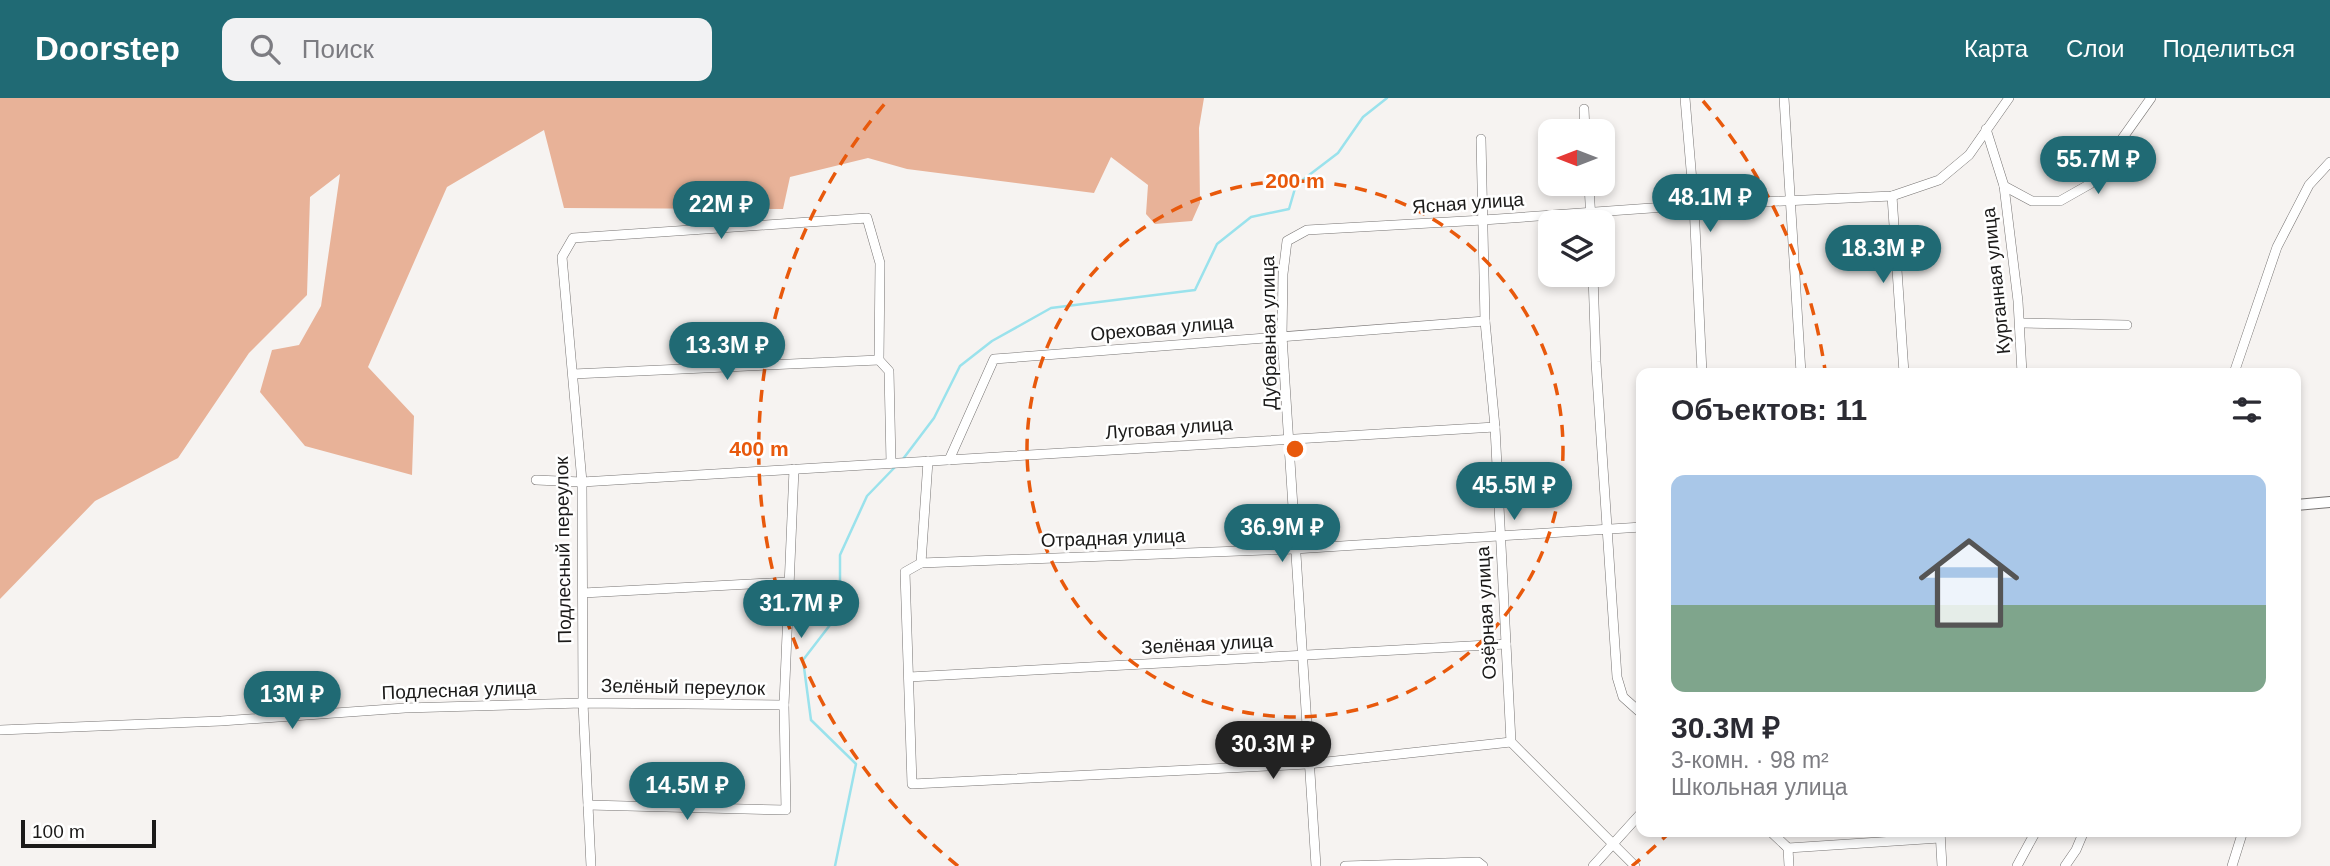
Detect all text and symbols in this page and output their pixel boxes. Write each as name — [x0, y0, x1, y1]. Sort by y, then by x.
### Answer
search box — [222, 18, 712, 81]
text: Doorstep — [35, 30, 180, 67]
icon: search — [246, 30, 284, 68]
text: Поиск — [302, 34, 374, 64]
text: Карта — [1964, 35, 2028, 62]
text: Слои — [2066, 35, 2124, 62]
text: Поделиться — [2162, 35, 2295, 62]
north arrow — [1538, 119, 1615, 196]
map controls — [1538, 119, 1615, 287]
pin: 55.7M ₽ — [2033, 136, 2163, 196]
text: 55.7M ₽ — [2056, 146, 2140, 172]
text: 200 m — [1265, 169, 1325, 192]
pin: 48.1M ₽ — [1645, 174, 1775, 234]
pin: 22M ₽ — [672, 181, 770, 241]
text: 48.1M ₽ — [1668, 184, 1752, 210]
street label: Ясная улица — [1411, 189, 1525, 217]
text: 22M ₽ — [689, 191, 753, 217]
street label: Курганная улица — [1978, 206, 2014, 355]
button: layers — [1538, 210, 1615, 287]
pin: 18.3M ₽ — [1818, 226, 1948, 285]
text: 18.3M ₽ — [1841, 235, 1925, 261]
street label: Дубравная улица — [1257, 255, 1281, 410]
street label: Ореховая улица — [1090, 311, 1235, 345]
pin: 13.3M ₽ — [662, 322, 792, 382]
text: 13.3M ₽ — [685, 332, 769, 358]
icon: filters — [2228, 391, 2266, 429]
text: Объектов: 11 — [1671, 393, 1867, 426]
street label: Луговая улица — [1105, 413, 1234, 443]
text: 400 m — [729, 437, 789, 460]
centre of rings — [1283, 437, 1307, 461]
street label: Подлесный переулок — [551, 456, 575, 644]
pin: 45.5M ₽ — [1449, 462, 1579, 522]
text: 45.5M ₽ — [1472, 472, 1556, 498]
pin: 36.9M ₽ — [1217, 504, 1347, 564]
text: 36.9M ₽ — [1240, 514, 1324, 540]
icon: home — [1906, 520, 2032, 646]
street label: Отрадная улица — [1040, 525, 1186, 551]
street label: Озёрная улица — [1472, 545, 1500, 680]
pin: 31.7M ₽ — [736, 580, 866, 640]
text: 31.7M ₽ — [759, 590, 843, 616]
street label: Зелёная улица — [1141, 630, 1274, 658]
pin: 13M ₽ — [243, 672, 341, 731]
street label: Зелёный переулок — [601, 675, 766, 699]
street label: Подлесная улица — [381, 677, 537, 703]
text: 13M ₽ — [260, 681, 324, 707]
text: 30.3M ₽ — [1671, 711, 1780, 744]
pin: 30.3M ₽ — [1208, 722, 1338, 781]
text: 30.3M ₽ — [1231, 731, 1315, 757]
text: 3-комн. · 98 m² — [1671, 747, 1829, 773]
pin: 14.5M ₽ — [622, 762, 752, 822]
text: 14.5M ₽ — [645, 772, 729, 798]
text: Школьная улица — [1671, 774, 1848, 800]
scale bar — [21, 817, 156, 849]
text: 100 m — [32, 821, 85, 842]

